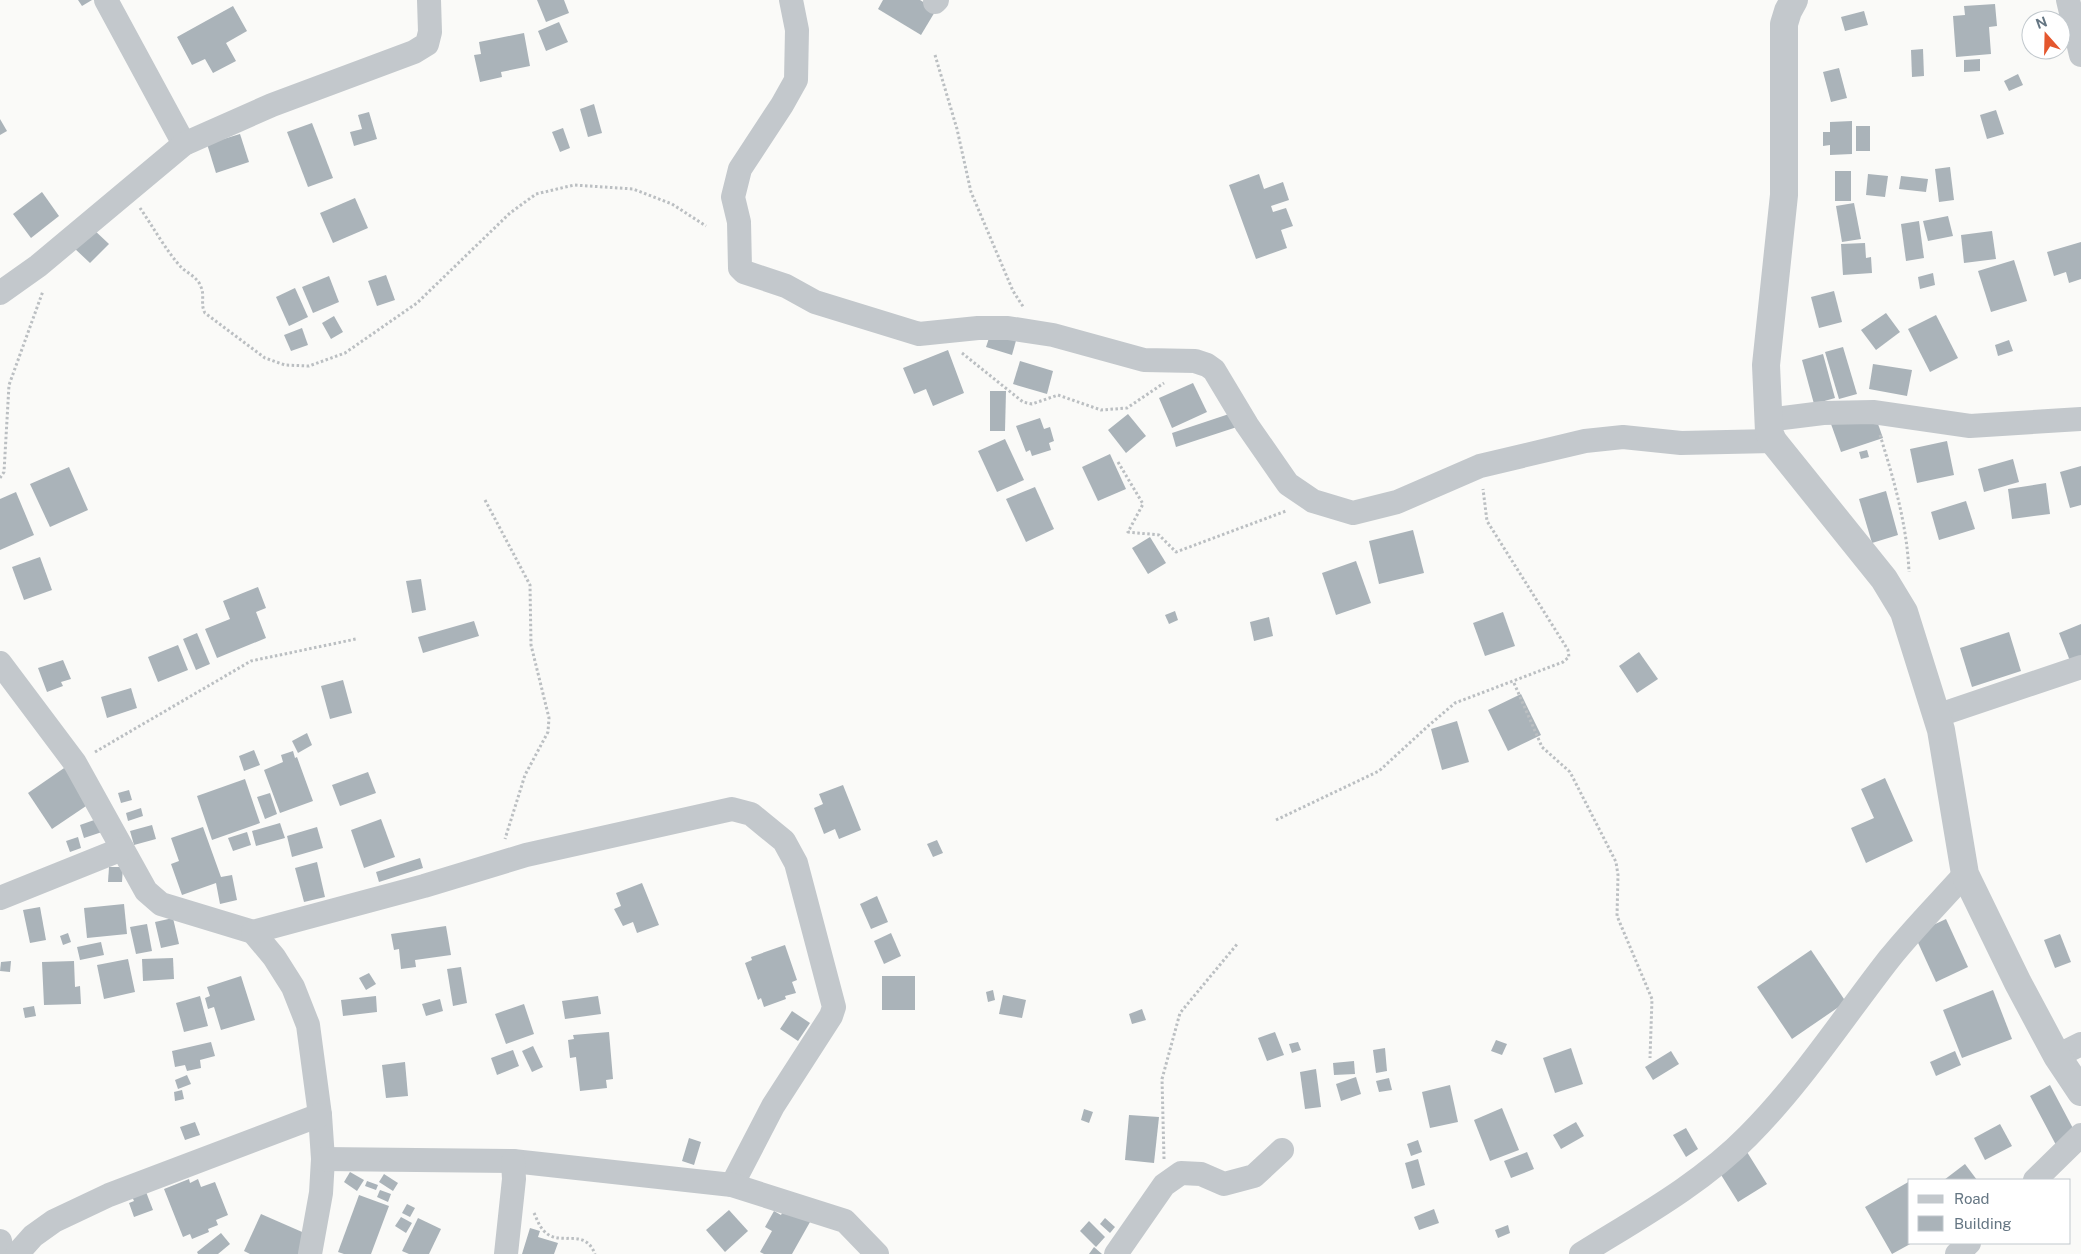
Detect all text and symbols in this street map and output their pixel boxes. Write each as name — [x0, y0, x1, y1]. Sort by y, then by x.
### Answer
north arrow — [2021, 10, 2071, 60]
text: N — [2034, 13, 2049, 32]
legend — [1908, 1179, 2071, 1244]
text: Road — [1954, 1190, 1990, 1207]
text: Building — [1954, 1215, 2012, 1232]

